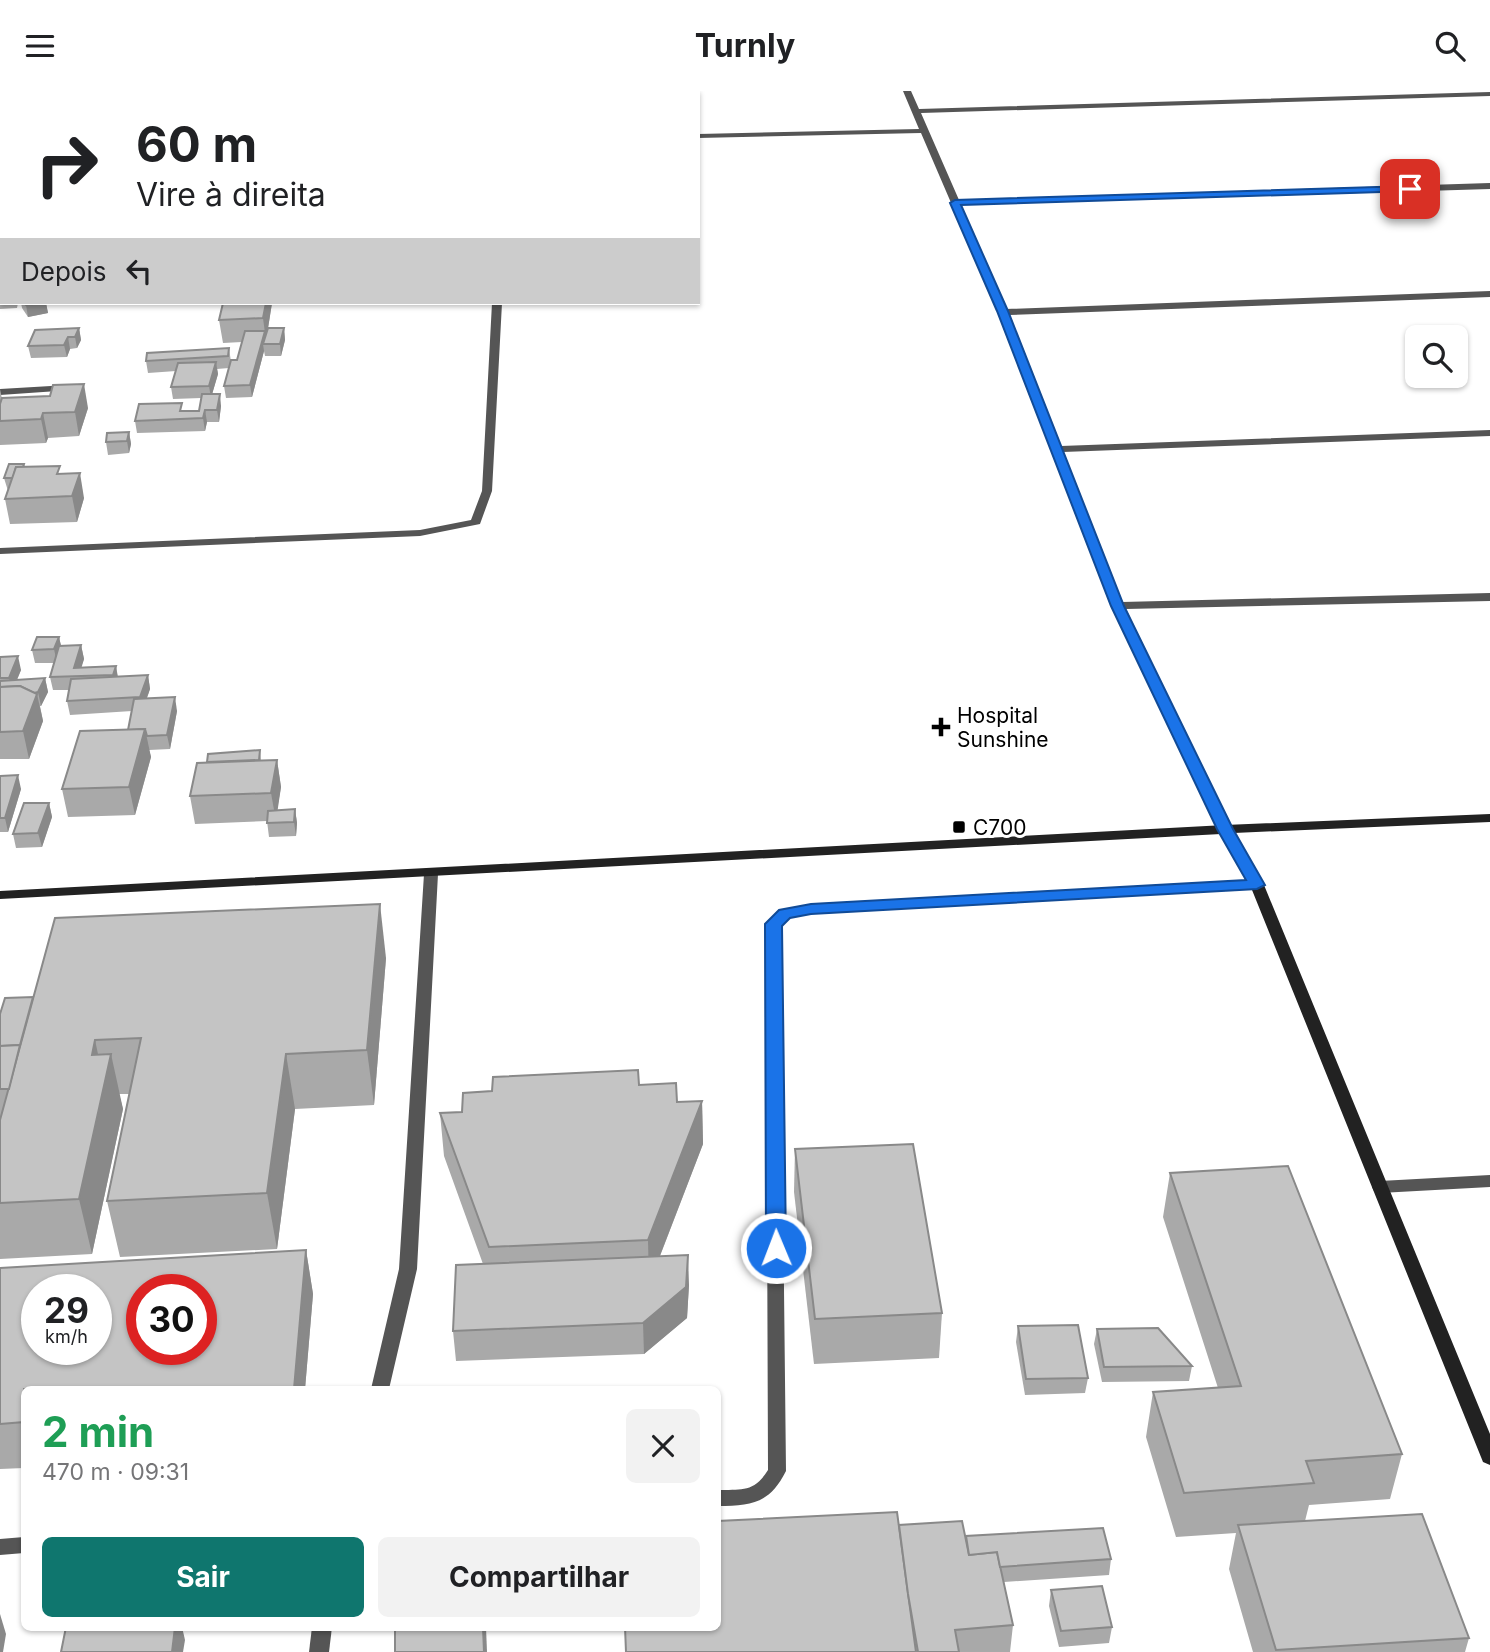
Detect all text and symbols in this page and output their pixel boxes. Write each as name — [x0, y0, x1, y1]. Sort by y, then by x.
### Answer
text: Turnly — [695, 26, 795, 65]
icon: menu — [21, 27, 59, 65]
icon: search — [1431, 27, 1469, 65]
text: 60 m — [136, 115, 257, 174]
icon: right — [21, 119, 112, 210]
pin — [1380, 159, 1440, 219]
icon: arrive — [1391, 170, 1429, 208]
text: Vire à direita — [136, 175, 326, 214]
icon: left — [120, 252, 158, 290]
text: Depois — [21, 256, 106, 287]
map controls — [1405, 325, 1468, 388]
button: search — [1405, 325, 1468, 388]
place label: Hospital Sunshine — [957, 703, 1049, 752]
marker: Hospital Sunshine — [931, 717, 951, 737]
place label: C700 — [973, 815, 1026, 840]
marker: C700 — [951, 819, 967, 835]
position arrow — [739, 1211, 813, 1285]
speed limit sign: 30 — [126, 1274, 217, 1365]
text: 29 — [44, 1289, 89, 1331]
text: km/h — [45, 1326, 88, 1347]
text: 2 min — [42, 1406, 154, 1457]
button: close — [626, 1409, 700, 1483]
text: 470 m · 09:31 — [42, 1458, 189, 1486]
button: Sair — [42, 1537, 364, 1617]
button: Compartilhar — [378, 1537, 700, 1617]

